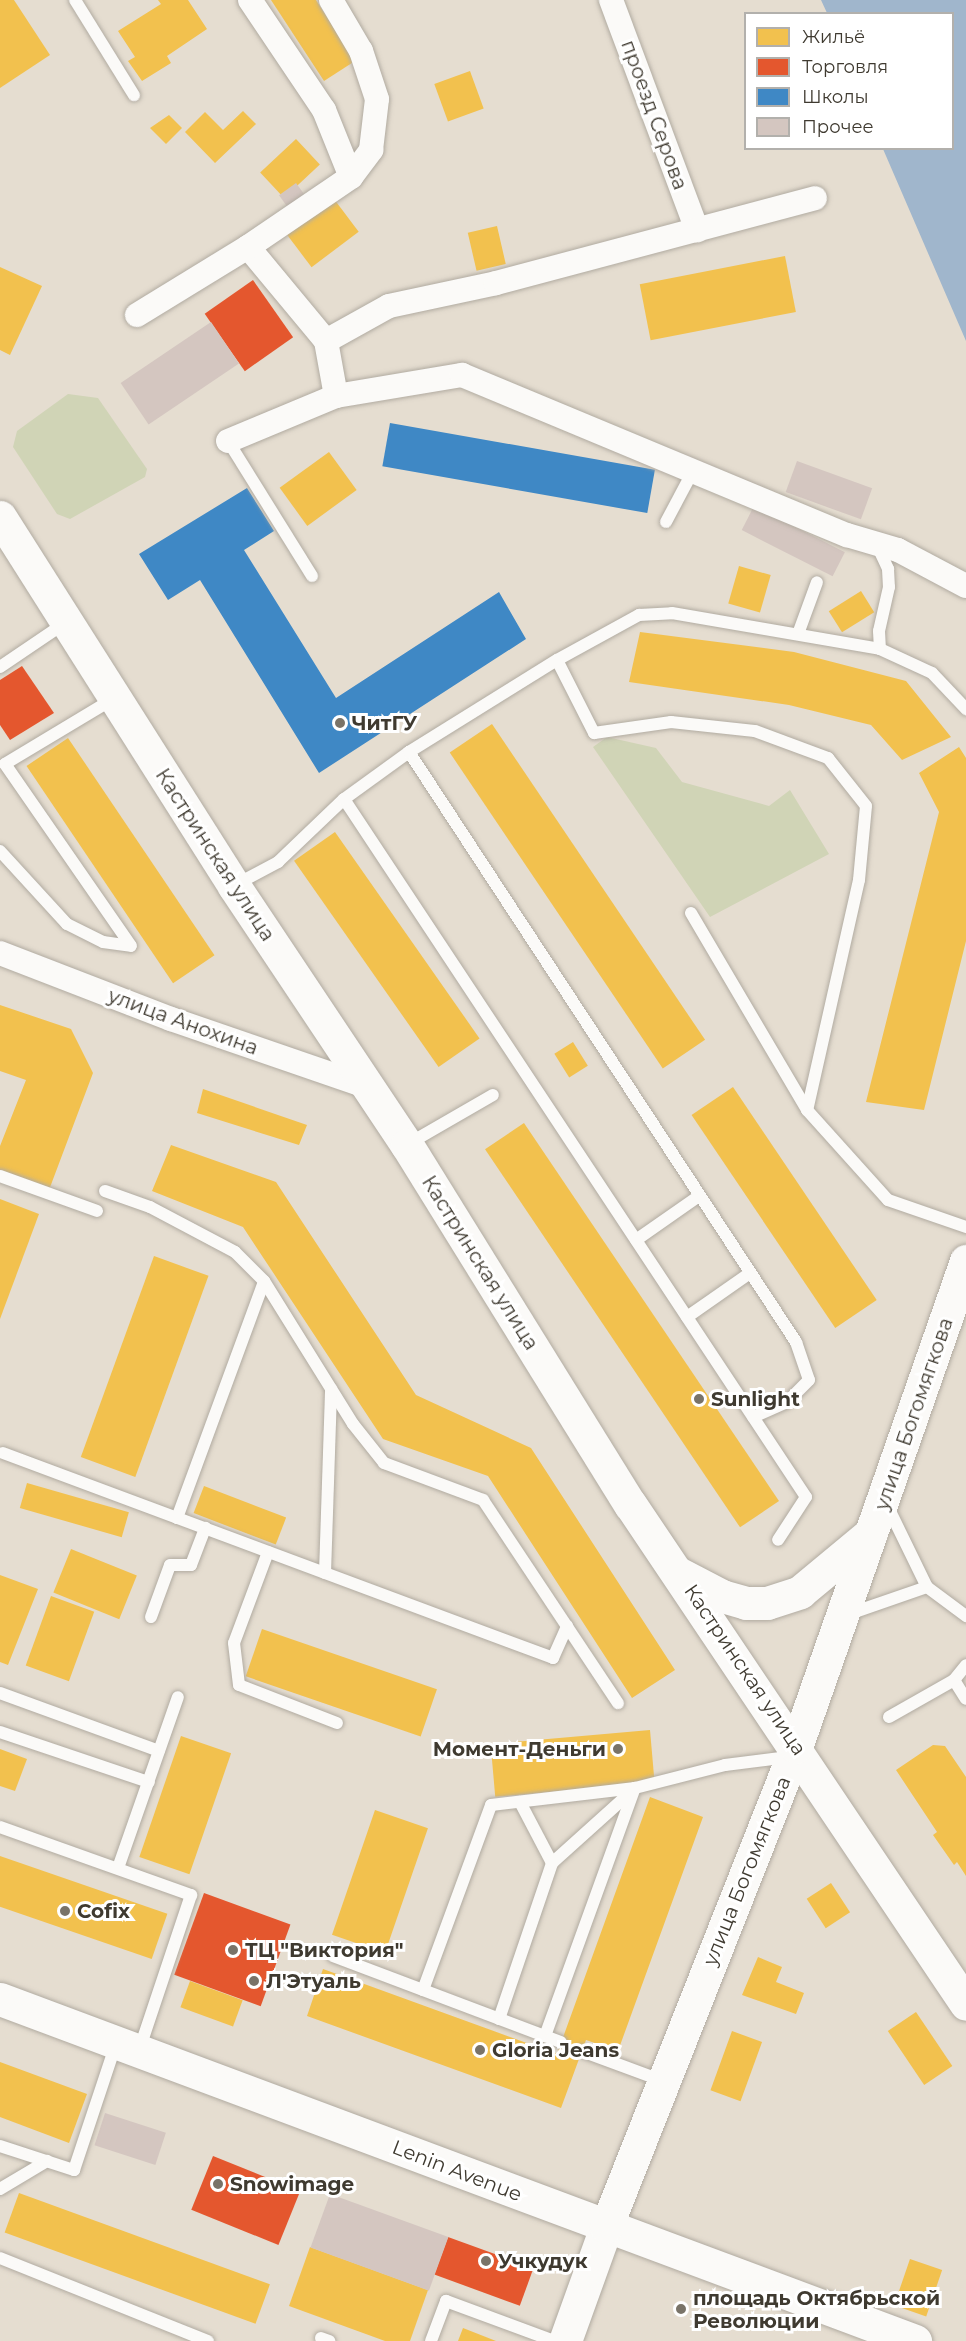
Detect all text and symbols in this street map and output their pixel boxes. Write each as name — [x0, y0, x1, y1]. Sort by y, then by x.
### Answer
legend — [744, 12, 954, 150]
text: Жильё — [802, 26, 865, 48]
street label: проезд Серова — [616, 37, 692, 193]
text: Торговля — [802, 56, 888, 78]
text: Школы — [802, 86, 869, 108]
text: Прочее — [802, 116, 874, 138]
place label: ЧитГУ — [352, 711, 417, 735]
marker: ЧитГУ — [333, 716, 347, 730]
street label: Кастринская улица — [150, 764, 280, 946]
street label: улица Анохина — [105, 984, 261, 1060]
street label: Кастринская улица — [417, 1171, 543, 1355]
street label: улица Богомягкова — [870, 1315, 958, 1513]
place label: Sunlight — [711, 1387, 800, 1411]
marker: Sunlight — [692, 1392, 706, 1406]
street label: Кастринская улица — [679, 1580, 811, 1760]
place label: Момент-Деньги — [433, 1737, 606, 1761]
marker: Момент-Деньги — [611, 1742, 625, 1756]
street label: улица Богомягкова — [698, 1773, 796, 1969]
place label: Cofix — [77, 1899, 130, 1923]
marker: Cofix — [58, 1904, 72, 1918]
place label: ТЦ "Виктория" — [245, 1938, 404, 1962]
marker: ТЦ "Виктория" — [226, 1943, 240, 1957]
place label: Л'Этуаль — [266, 1969, 361, 1993]
marker: Л'Этуаль — [247, 1974, 261, 1988]
place label: Gloria Jeans — [492, 2038, 619, 2062]
marker: Gloria Jeans — [473, 2043, 487, 2057]
street label: Lenin Avenue — [389, 2135, 525, 2207]
place label: Snowimage — [230, 2172, 354, 2196]
marker: Snowimage — [211, 2177, 225, 2191]
place label: Учкудук — [498, 2249, 588, 2273]
marker: Учкудук — [479, 2254, 493, 2268]
place label: площадь Октябрьской Революции — [693, 2286, 940, 2333]
marker: площадь Октябрьской Революции — [674, 2302, 688, 2316]

